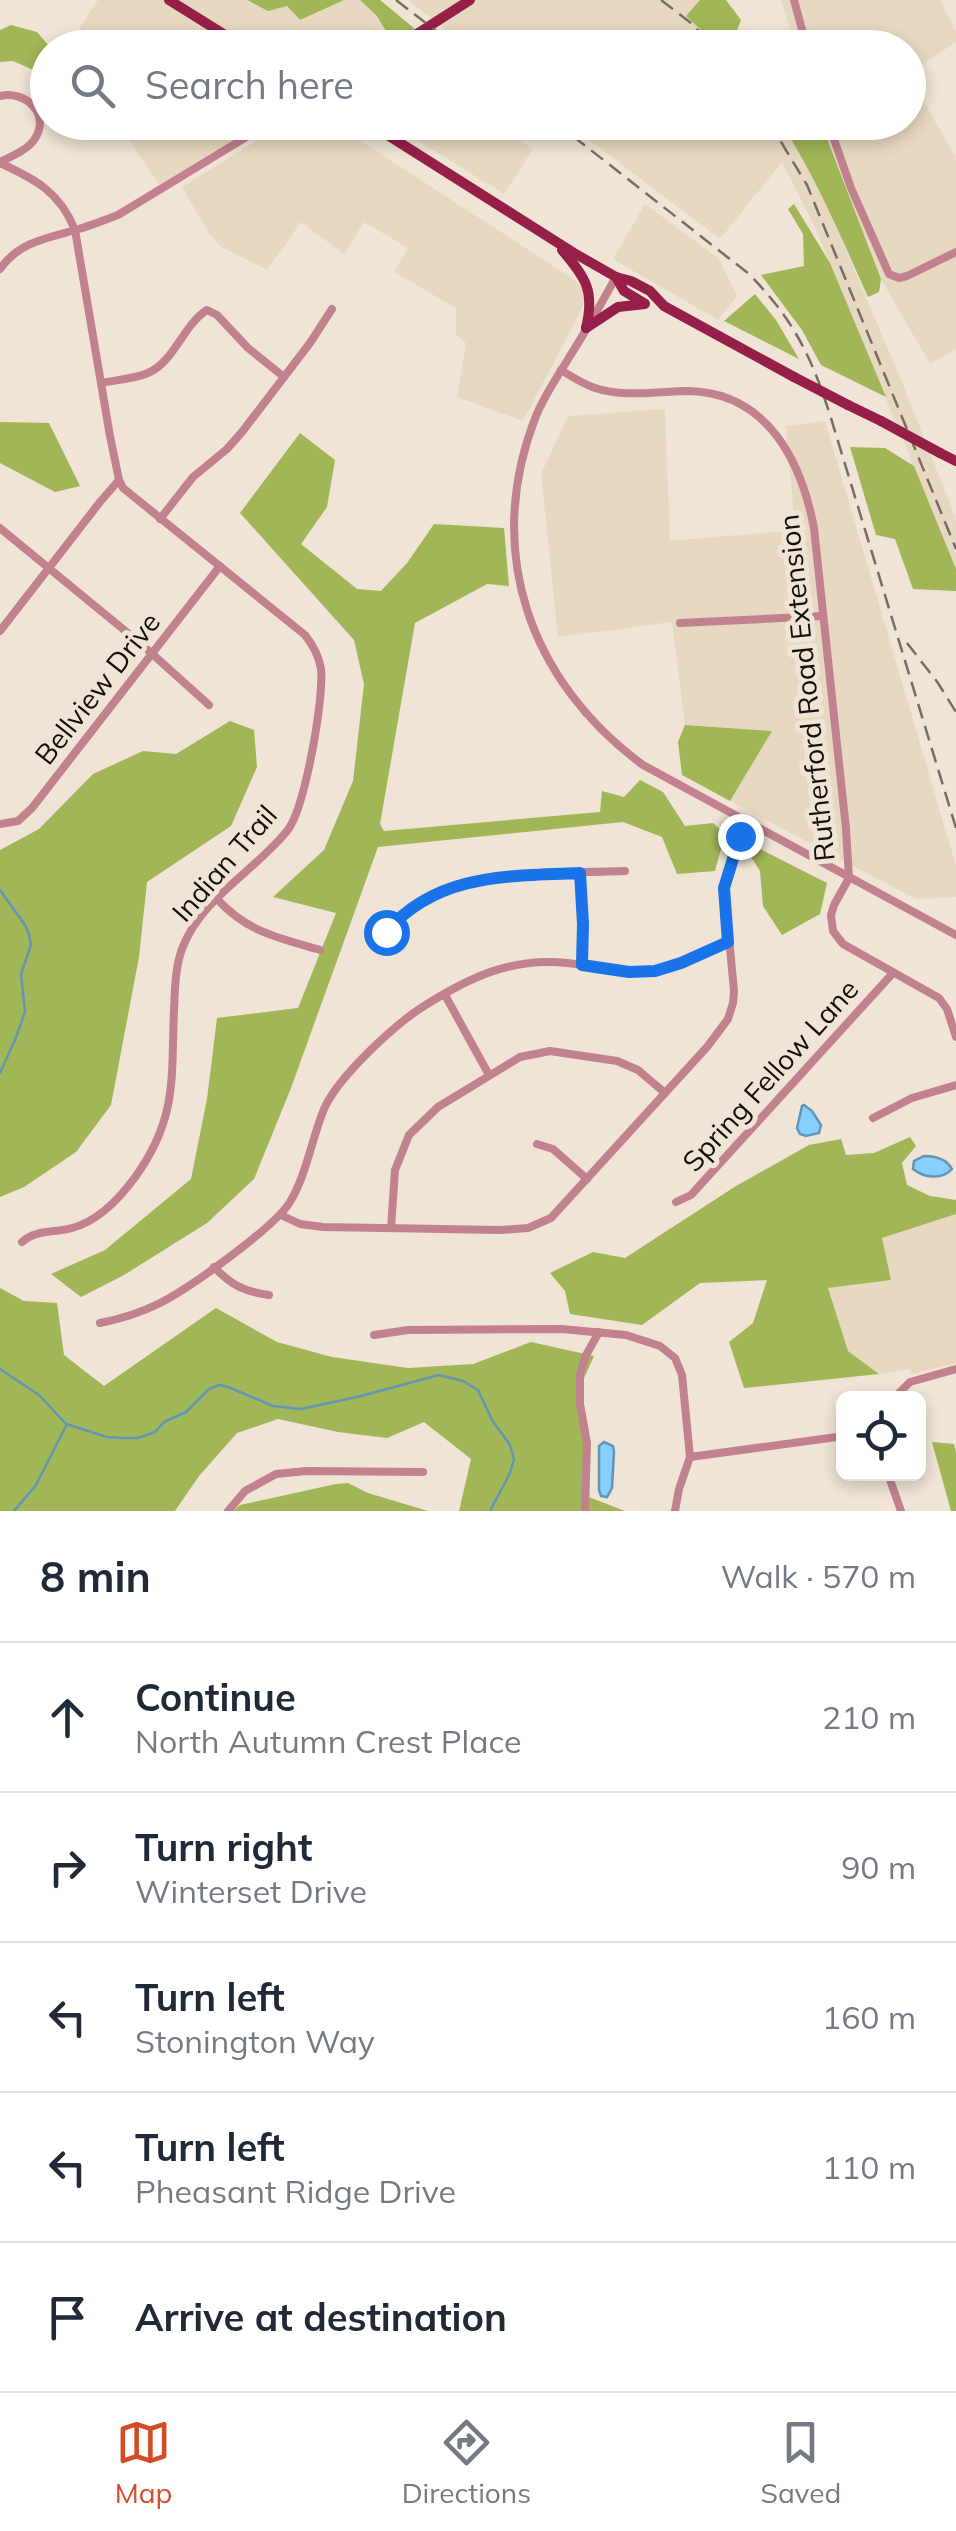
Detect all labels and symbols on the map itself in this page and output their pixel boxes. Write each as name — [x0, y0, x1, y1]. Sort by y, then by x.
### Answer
street label: Rutherford Road Extension — [770, 513, 842, 863]
street label: Bellview Drive — [27, 605, 167, 771]
street label: Indian Trail — [164, 798, 284, 928]
route end — [718, 814, 764, 860]
route start — [364, 910, 410, 956]
street label: Spring Fellow Lane — [675, 972, 865, 1178]

